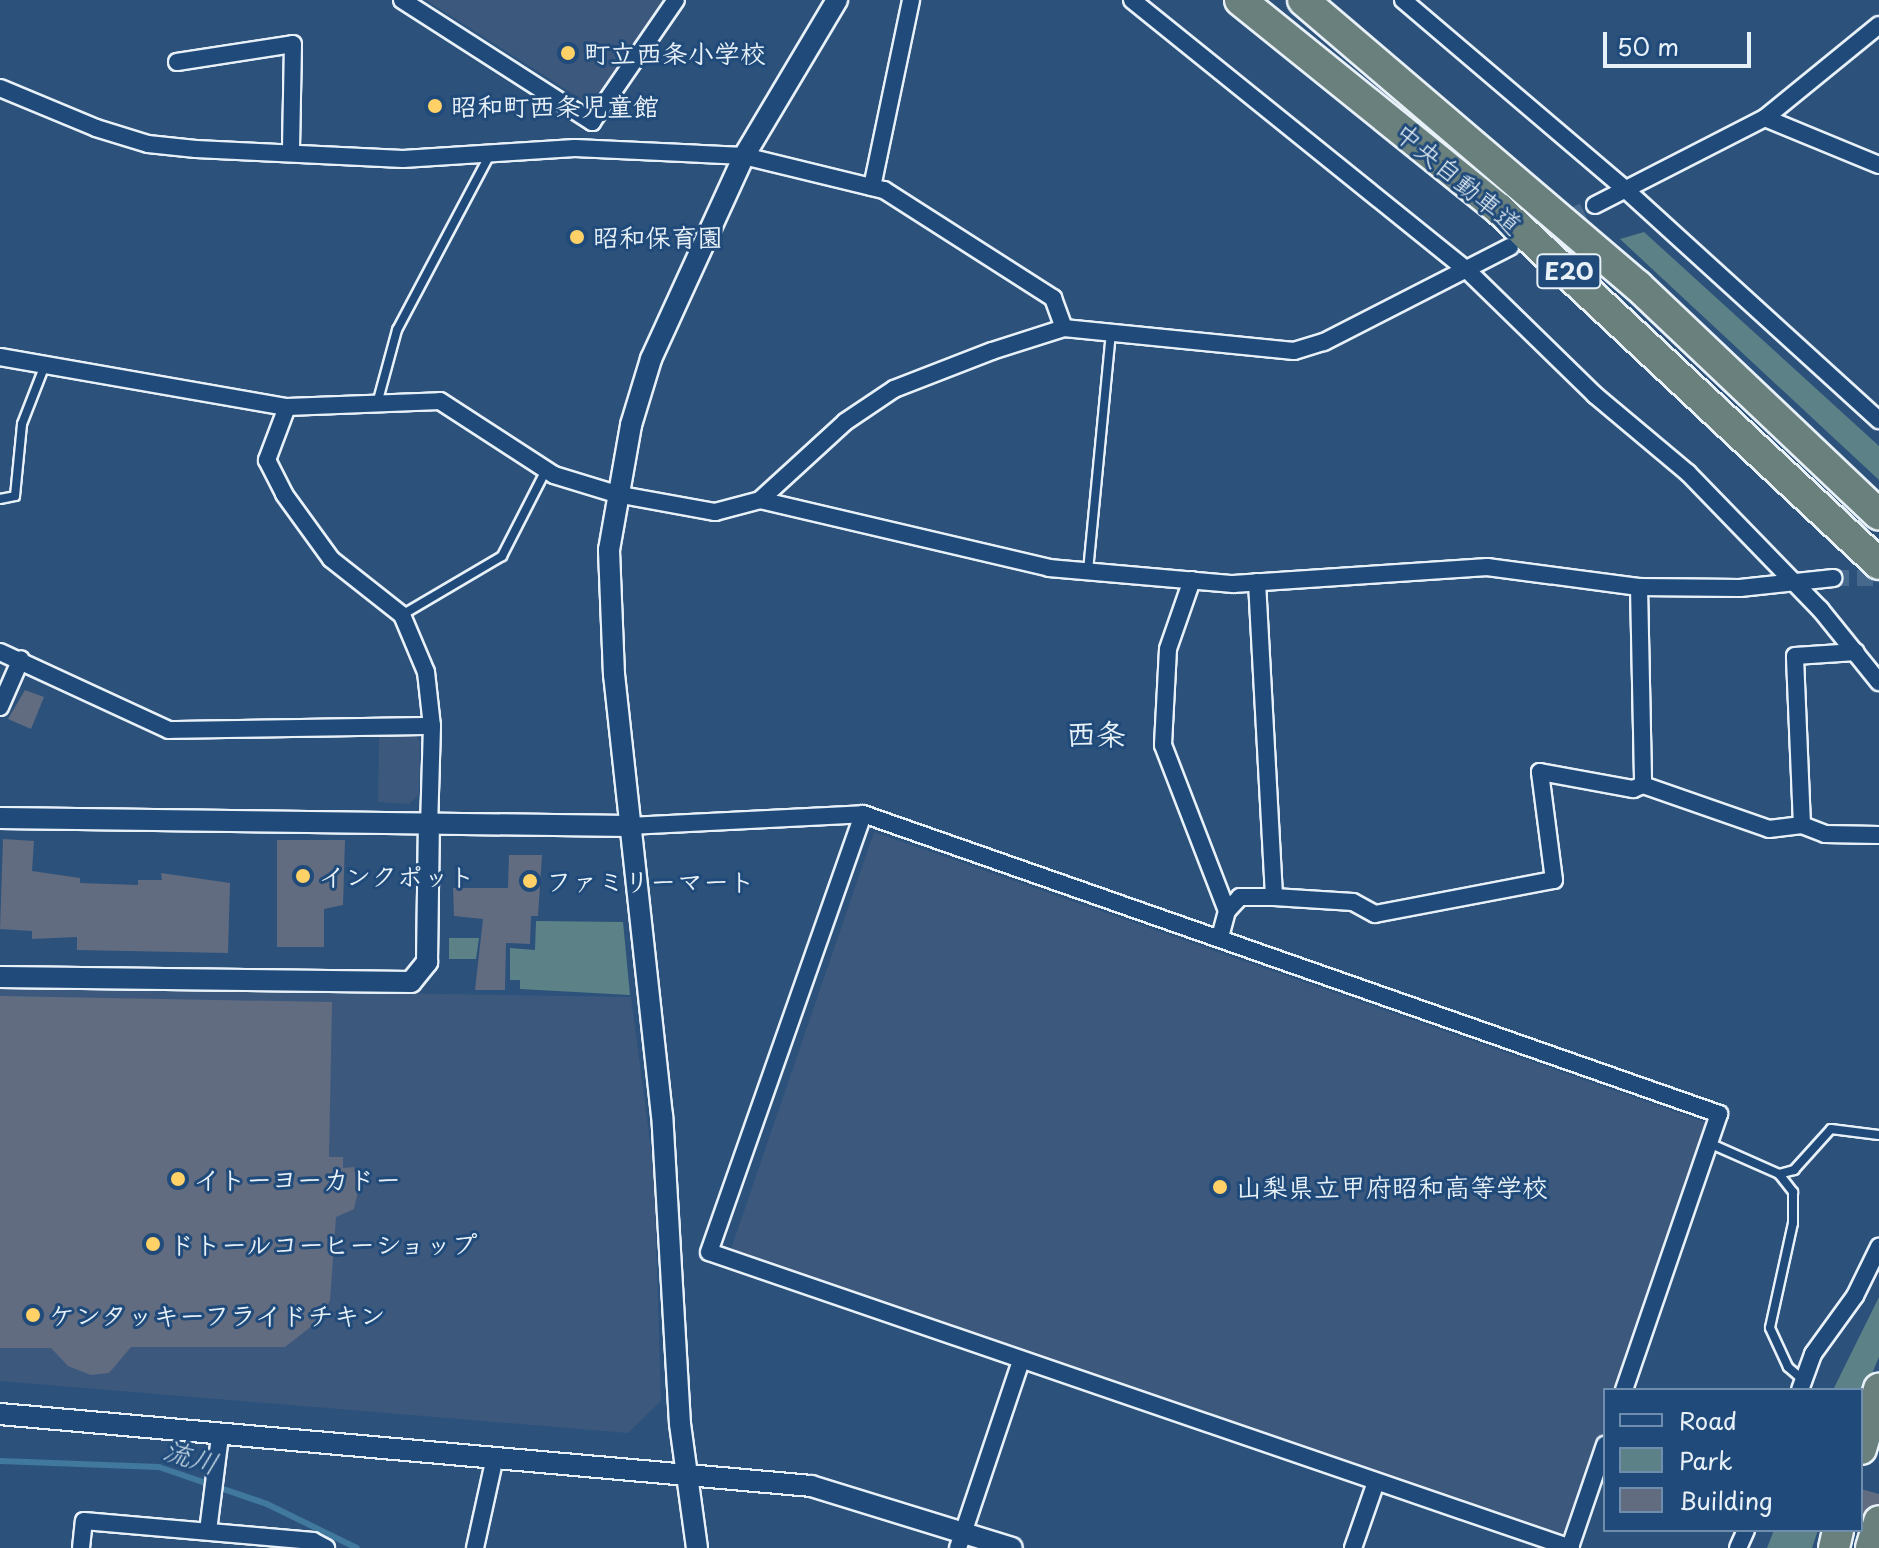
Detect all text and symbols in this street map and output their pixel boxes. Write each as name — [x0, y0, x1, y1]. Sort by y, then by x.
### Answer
scale bar — [1607, 16, 1755, 66]
text: 50 m — [1617, 28, 1679, 64]
place label: 町立西条小学校 — [584, 37, 766, 69]
marker: 町立西条小学校 — [559, 44, 577, 62]
place label: 昭和町西条児童館 — [451, 90, 659, 122]
marker: 昭和町西条児童館 — [426, 97, 444, 115]
street label: 中央自動車道 — [1389, 116, 1529, 240]
place label: 昭和保育園 — [593, 221, 723, 253]
marker: 昭和保育園 — [568, 228, 586, 246]
road number: E20 — [1535, 251, 1603, 291]
district label: 西条 — [1066, 715, 1126, 751]
place label: インクポット — [319, 860, 475, 892]
place label: ファミリーマート — [546, 865, 754, 897]
marker: インクポット — [294, 867, 312, 885]
marker: ファミリーマート — [521, 872, 539, 890]
place label: イトーヨーカドー — [194, 1163, 400, 1195]
marker: イトーヨーカドー — [169, 1170, 187, 1188]
place label: 山梨県立甲府昭和高等学校 — [1236, 1171, 1548, 1203]
marker: 山梨県立甲府昭和高等学校 — [1211, 1178, 1229, 1196]
place label: ドトールコーヒーショップ — [169, 1228, 480, 1260]
marker: ドトールコーヒーショップ — [144, 1235, 162, 1253]
place label: ケンタッキーフライドチキン — [49, 1299, 387, 1331]
marker: ケンタッキーフライドチキン — [24, 1306, 42, 1324]
legend — [1603, 1388, 1863, 1532]
text: Road — [1679, 1402, 1737, 1438]
water label: 流川 — [159, 1432, 223, 1480]
text: Park — [1679, 1442, 1733, 1478]
text: Building — [1679, 1482, 1773, 1518]

